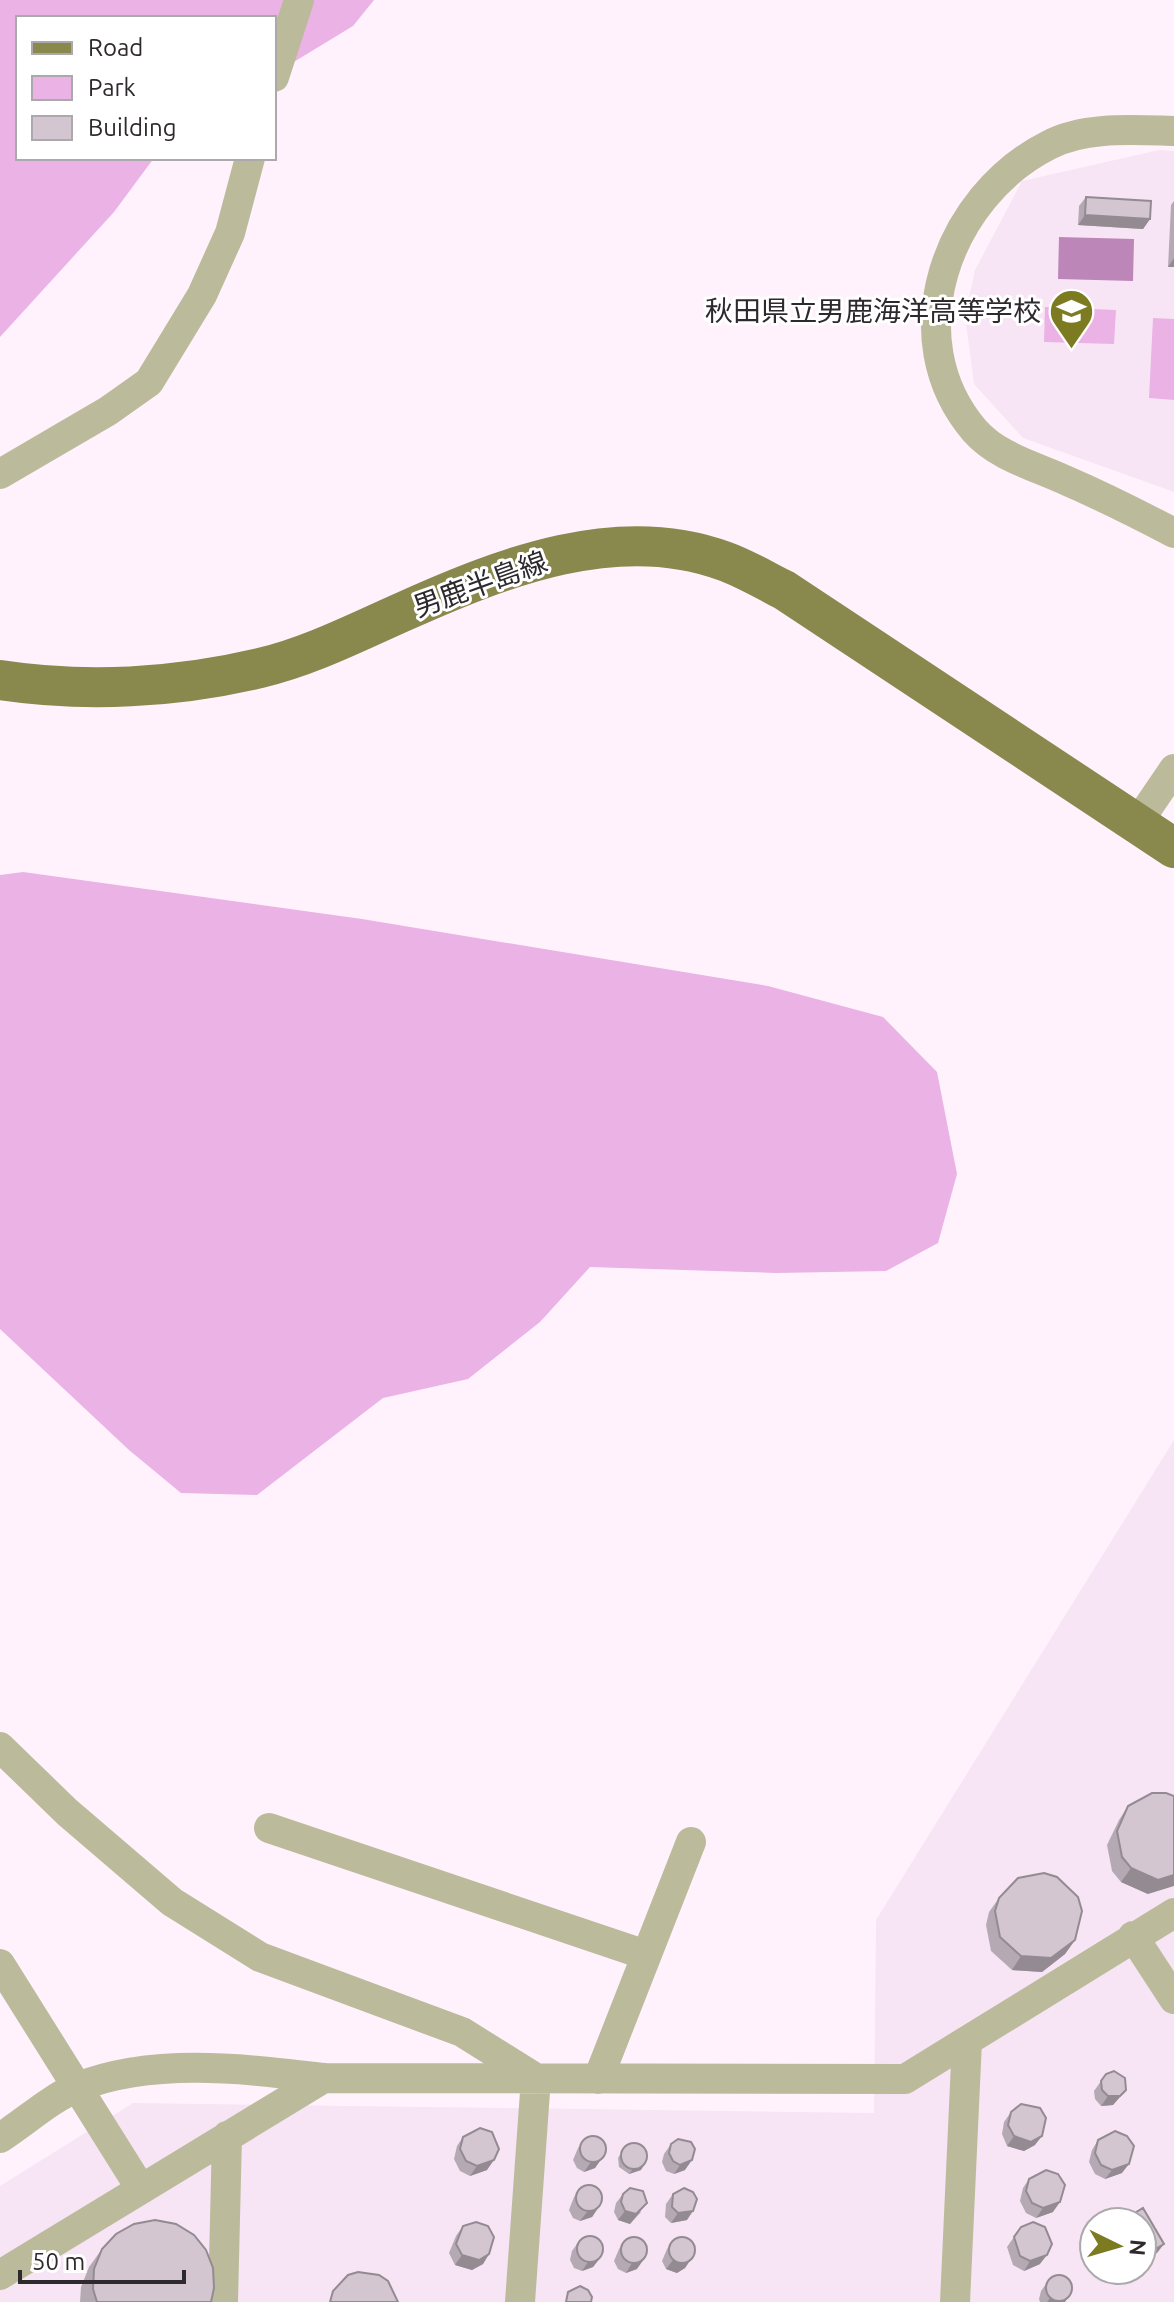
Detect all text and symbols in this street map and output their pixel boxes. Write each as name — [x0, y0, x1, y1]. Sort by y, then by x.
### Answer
legend — [16, 16, 276, 160]
text: Road — [88, 34, 143, 61]
text: Park — [88, 74, 136, 101]
text: Building — [88, 114, 176, 141]
school or university icon: 秋田県立男鹿海洋高等学校 — [1048, 287, 1096, 350]
place label: 秋田県立男鹿海洋高等学校 — [705, 295, 1041, 326]
street label: 男鹿半島線 — [409, 545, 551, 622]
north arrow — [1078, 2206, 1158, 2286]
scale bar — [20, 2234, 184, 2284]
text: N — [1125, 2239, 1152, 2257]
text: 50 m — [32, 2248, 85, 2275]

